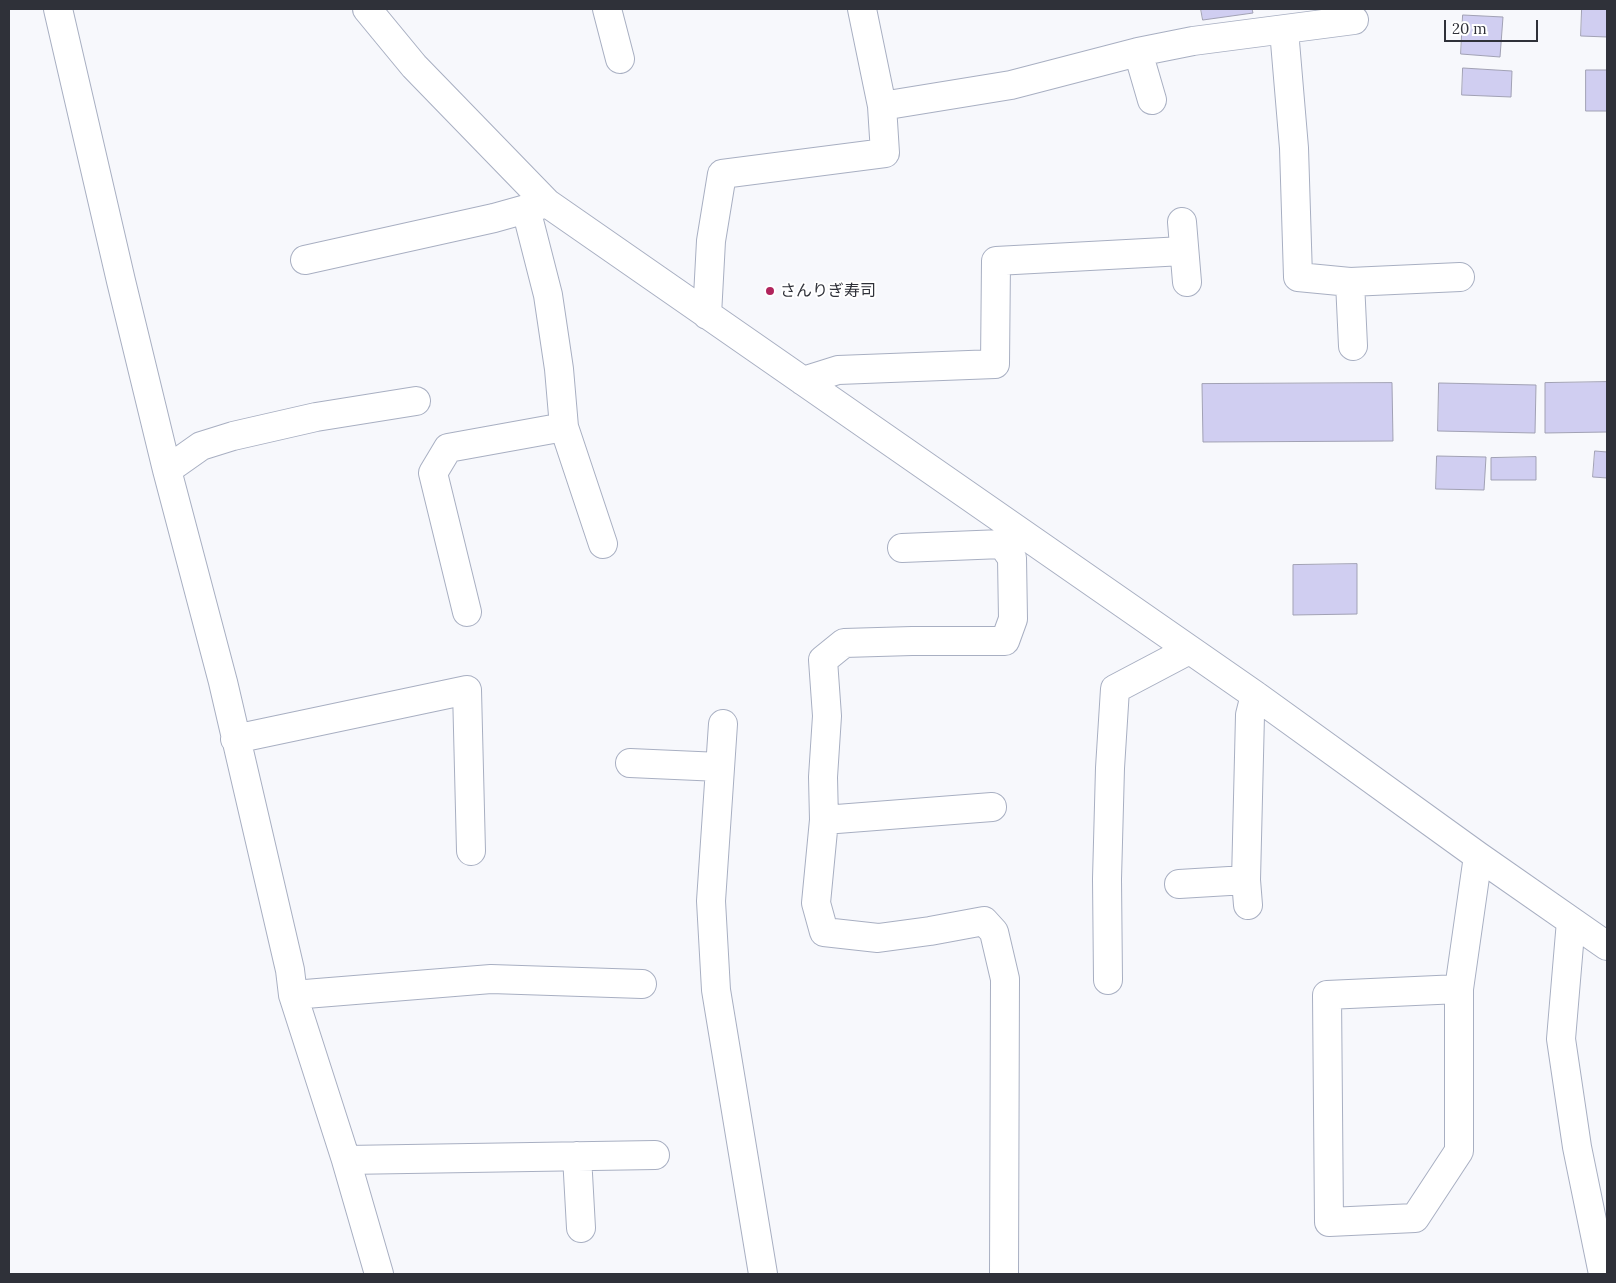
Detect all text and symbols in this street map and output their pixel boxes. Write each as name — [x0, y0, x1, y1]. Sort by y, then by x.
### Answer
scale bar — [1446, 10, 1540, 42]
text: 20 m — [1452, 19, 1487, 38]
place label: さんりぎ寿司 — [780, 281, 876, 301]
marker: さんりぎ寿司 — [764, 285, 776, 297]

